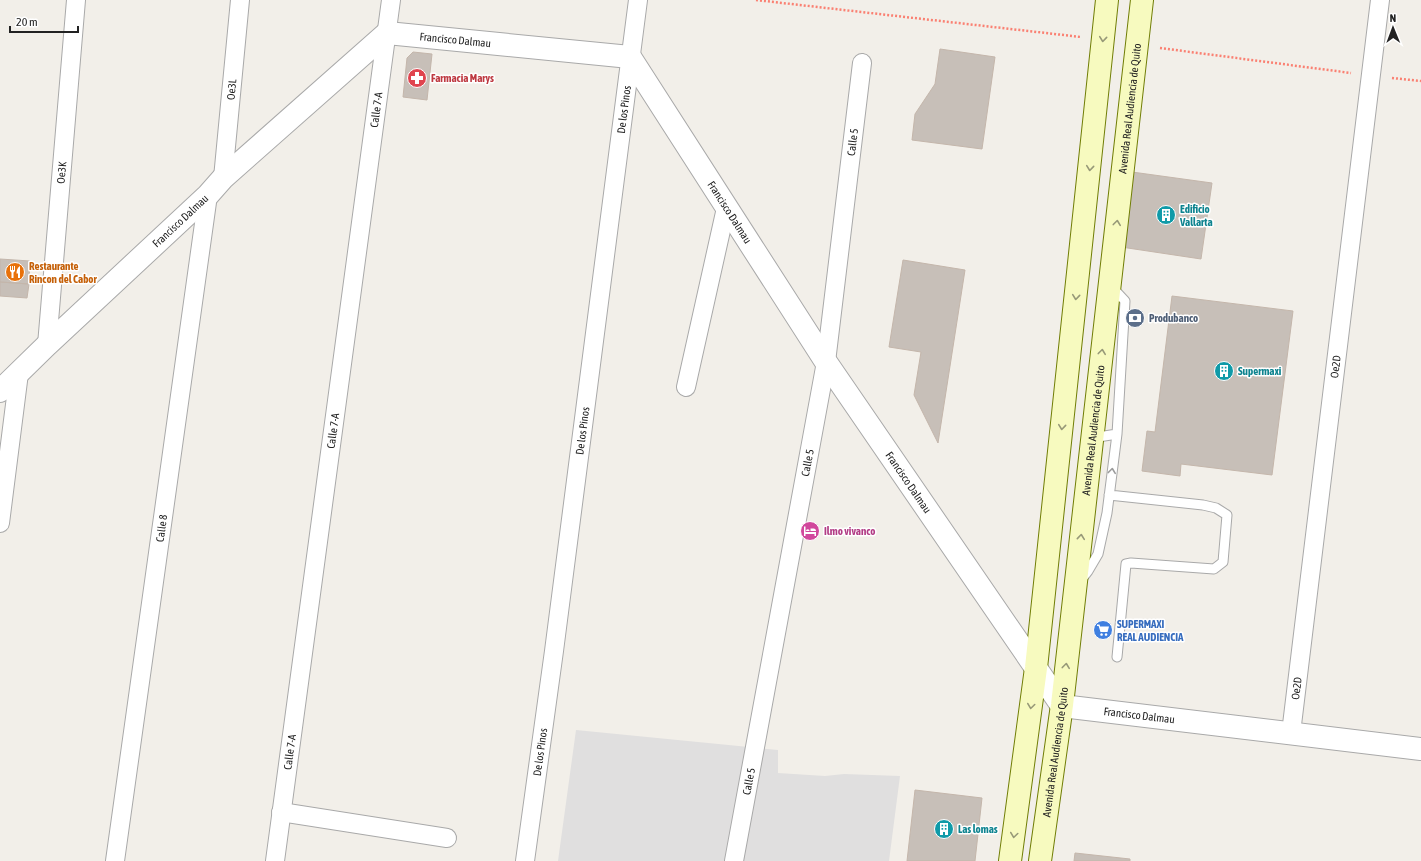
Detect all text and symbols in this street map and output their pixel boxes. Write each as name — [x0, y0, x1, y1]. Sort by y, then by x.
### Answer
scale bar — [10, 8, 78, 34]
north arrow — [1373, 8, 1413, 48]
text: N — [1389, 12, 1396, 24]
text: 20 m — [16, 15, 38, 29]
street label: Francisco Dalmau — [419, 30, 491, 49]
one-way arrow — [1099, 36, 1108, 42]
street label: Avenida Real Audiencia de Quito — [1116, 43, 1143, 174]
pharmacy icon: Farmacia Marys — [406, 67, 428, 89]
place label: Farmacia Marys — [431, 72, 494, 84]
street label: Oe3L — [224, 78, 238, 100]
street label: De los Pinos — [615, 85, 633, 134]
street label: Calle 7-A — [368, 91, 385, 128]
street label: Calle 5 — [845, 128, 860, 156]
street label: Oe3K — [55, 161, 68, 184]
one-way arrow — [1085, 165, 1094, 171]
street label: Francisco Dalmau — [705, 179, 754, 246]
street label: Francisco Dalmau — [150, 192, 211, 250]
place label: Edificio Vallarta — [1179, 203, 1213, 228]
building icon: Edificio Vallarta — [1155, 204, 1177, 226]
one-way arrow — [1112, 220, 1121, 226]
place label: Restaurante Rincon del Cabor — [29, 260, 98, 285]
restaurant icon: Restaurante Rincon del Cabor — [4, 261, 26, 283]
one-way arrow — [1072, 294, 1081, 300]
bank icon: Produbanco — [1124, 307, 1146, 329]
place label: Produbanco — [1149, 312, 1198, 324]
one-way arrow — [1097, 349, 1106, 356]
street label: Oe2D — [1328, 355, 1343, 379]
building icon: Supermaxi — [1213, 360, 1235, 382]
street label: Avenida Real Audiencia de Quito — [1080, 365, 1107, 496]
place label: Supermaxi — [1238, 365, 1282, 377]
street label: De los Pinos — [573, 406, 591, 455]
street label: Calle 7-A — [325, 412, 341, 449]
one-way arrow — [1058, 424, 1067, 430]
street label: Calle 5 — [799, 448, 816, 477]
street label: Francisco Dalmau — [883, 449, 934, 515]
one-way arrow — [1107, 468, 1116, 474]
street label: Calle 8 — [154, 514, 169, 543]
hotel icon: Ilmo vivanco — [799, 520, 821, 542]
place label: Ilmo vivanco — [824, 525, 876, 537]
one-way arrow — [1076, 534, 1085, 540]
place label: SUPERMAXI REAL AUDIENCIA — [1117, 618, 1184, 643]
supermarket icon: SUPERMAXI REAL AUDIENCIA — [1092, 619, 1114, 641]
one-way arrow — [1061, 663, 1070, 669]
street label: Oe2D — [1289, 676, 1304, 700]
street label: Avenida Real Audiencia de Quito — [1040, 687, 1070, 818]
one-way arrow — [1027, 703, 1036, 709]
street label: Francisco Dalmau — [1103, 705, 1175, 725]
street label: De los Pinos — [531, 727, 549, 777]
street label: Calle 7-A — [281, 733, 298, 770]
street label: Calle 5 — [740, 767, 757, 796]
building icon: Las lomas — [933, 818, 955, 840]
place label: Las lomas — [958, 823, 998, 835]
one-way arrow — [1010, 832, 1019, 838]

